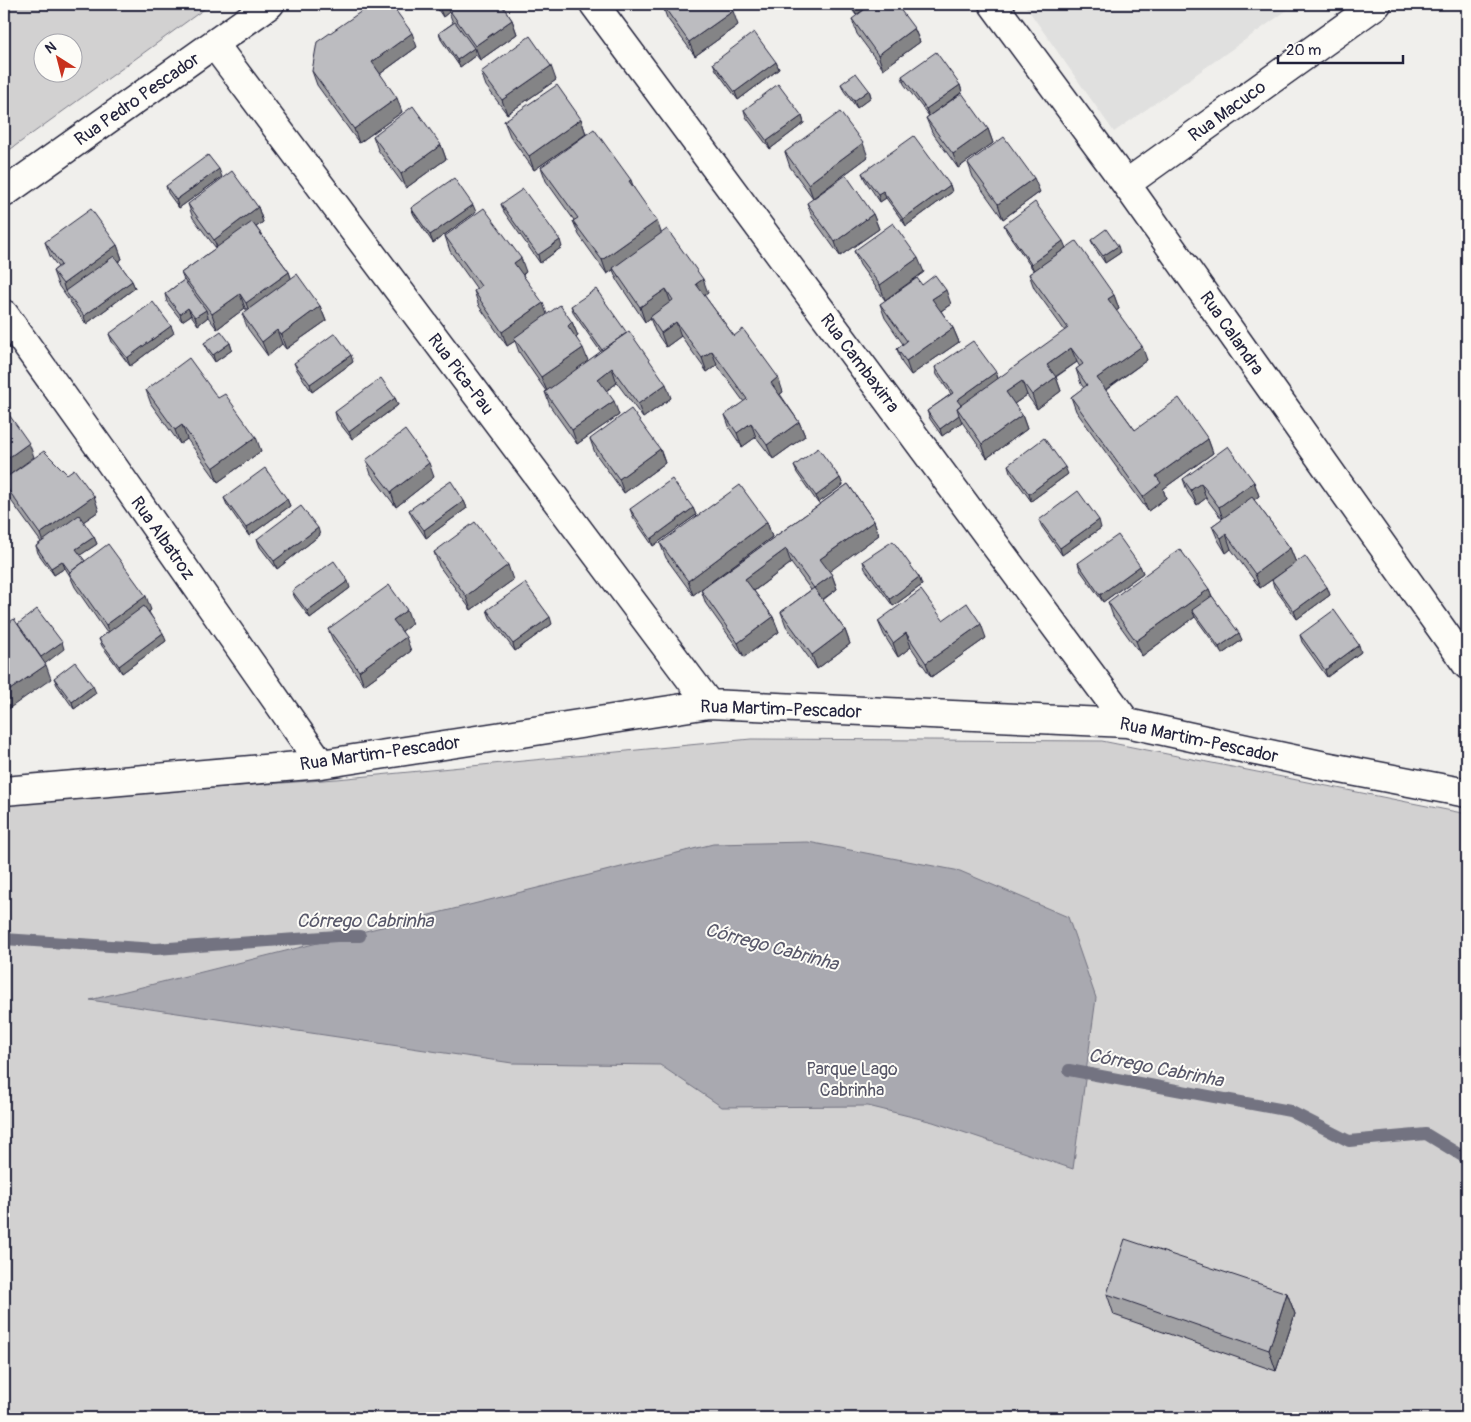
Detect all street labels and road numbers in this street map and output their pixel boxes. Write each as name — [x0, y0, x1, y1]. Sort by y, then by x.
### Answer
street label: Rua Pedro Pescador — [70, 47, 205, 151]
street label: Rua Macuco — [1184, 75, 1271, 147]
street label: Rua Calandra — [1194, 287, 1269, 380]
street label: Rua Cambaxirra — [815, 309, 904, 417]
street label: Rua Pica-Pau — [423, 329, 499, 420]
street label: Rua Albatroz — [125, 492, 200, 585]
street label: Rua Martim-Pescador — [700, 695, 863, 724]
street label: Rua Martim-Pescador — [1117, 712, 1281, 769]
street label: Rua Martim-Pescador — [298, 731, 462, 776]

